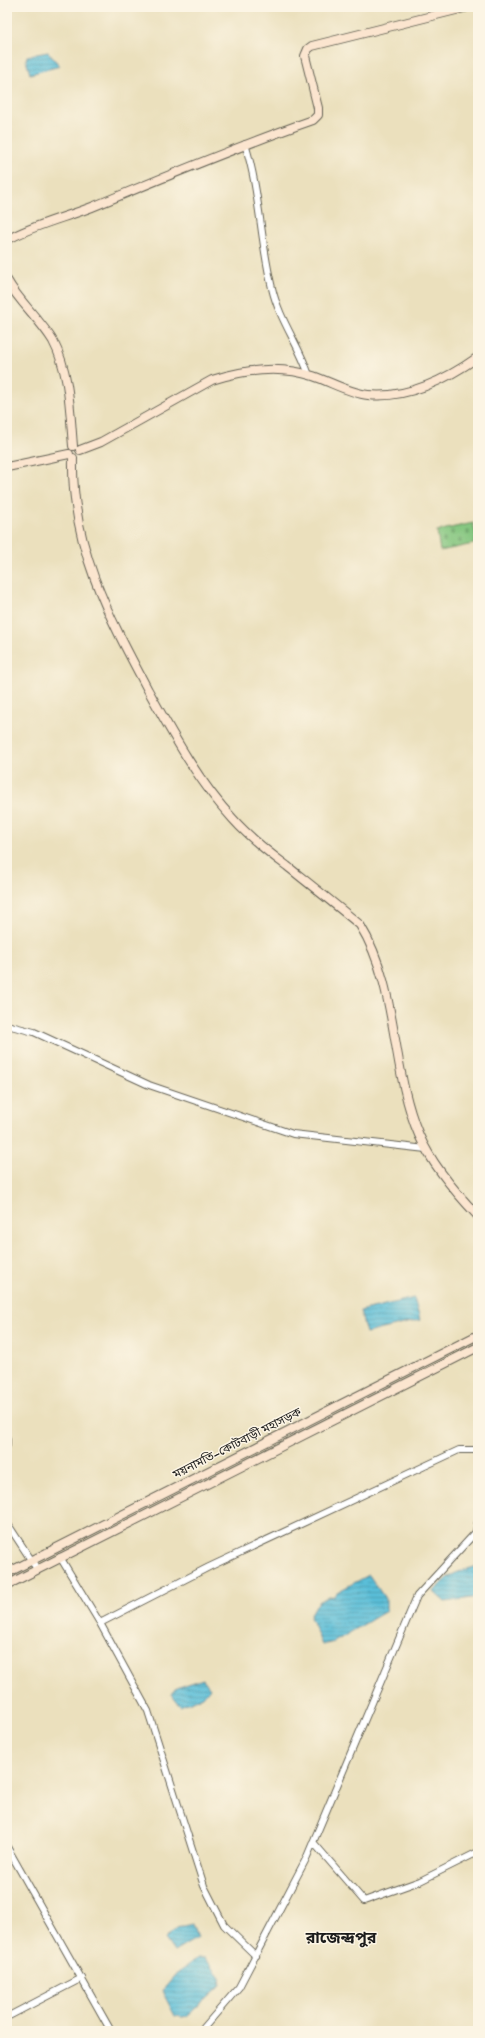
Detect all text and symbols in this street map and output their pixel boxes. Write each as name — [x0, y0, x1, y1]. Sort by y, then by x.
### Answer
street label: ময়নামতি–কোটবাড়ী মহাসড়ক — [169, 1403, 304, 1482]
district label: রাজেন্দ্রপুর — [305, 1928, 377, 1948]

